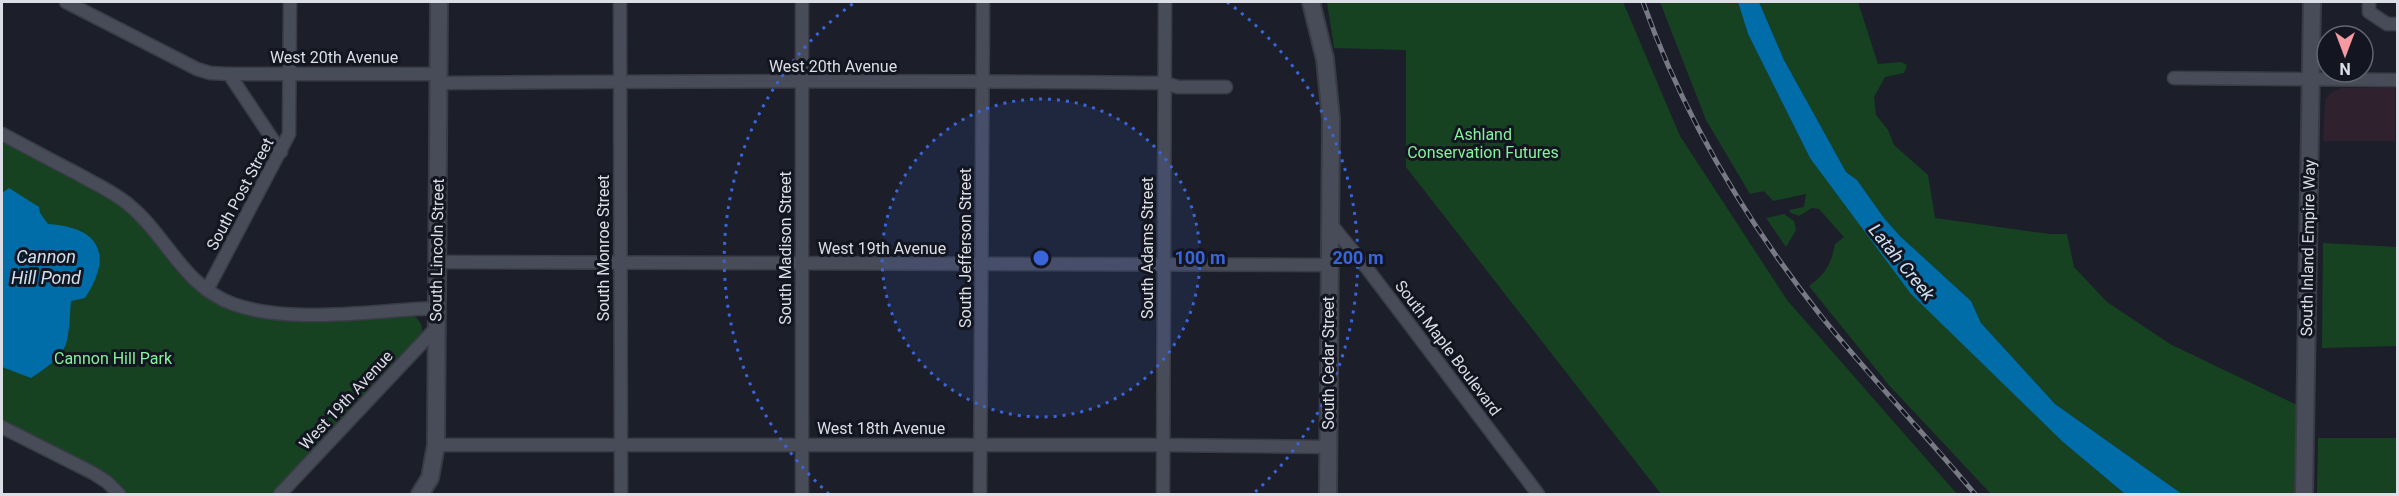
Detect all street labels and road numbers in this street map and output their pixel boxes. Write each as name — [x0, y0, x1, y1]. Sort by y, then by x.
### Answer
street label: West 20th Avenue — [270, 48, 398, 67]
street label: West 20th Avenue — [769, 57, 897, 76]
street label: South Post Street — [202, 135, 278, 253]
street label: South Inland Empire Way — [2297, 159, 2319, 337]
street label: South Jefferson Street — [956, 168, 975, 328]
street label: South Madison Street — [776, 171, 795, 325]
street label: South Monroe Street — [594, 175, 613, 321]
street label: South Adams Street — [1138, 177, 1157, 319]
street label: South Lincoln Street — [426, 178, 448, 322]
street label: West 19th Avenue — [818, 239, 946, 258]
street label: South Maple Boulevard — [1391, 277, 1505, 419]
street label: South Cedar Street — [1319, 296, 1338, 430]
street label: West 19th Avenue — [295, 347, 397, 453]
street label: West 18th Avenue — [817, 419, 945, 438]

